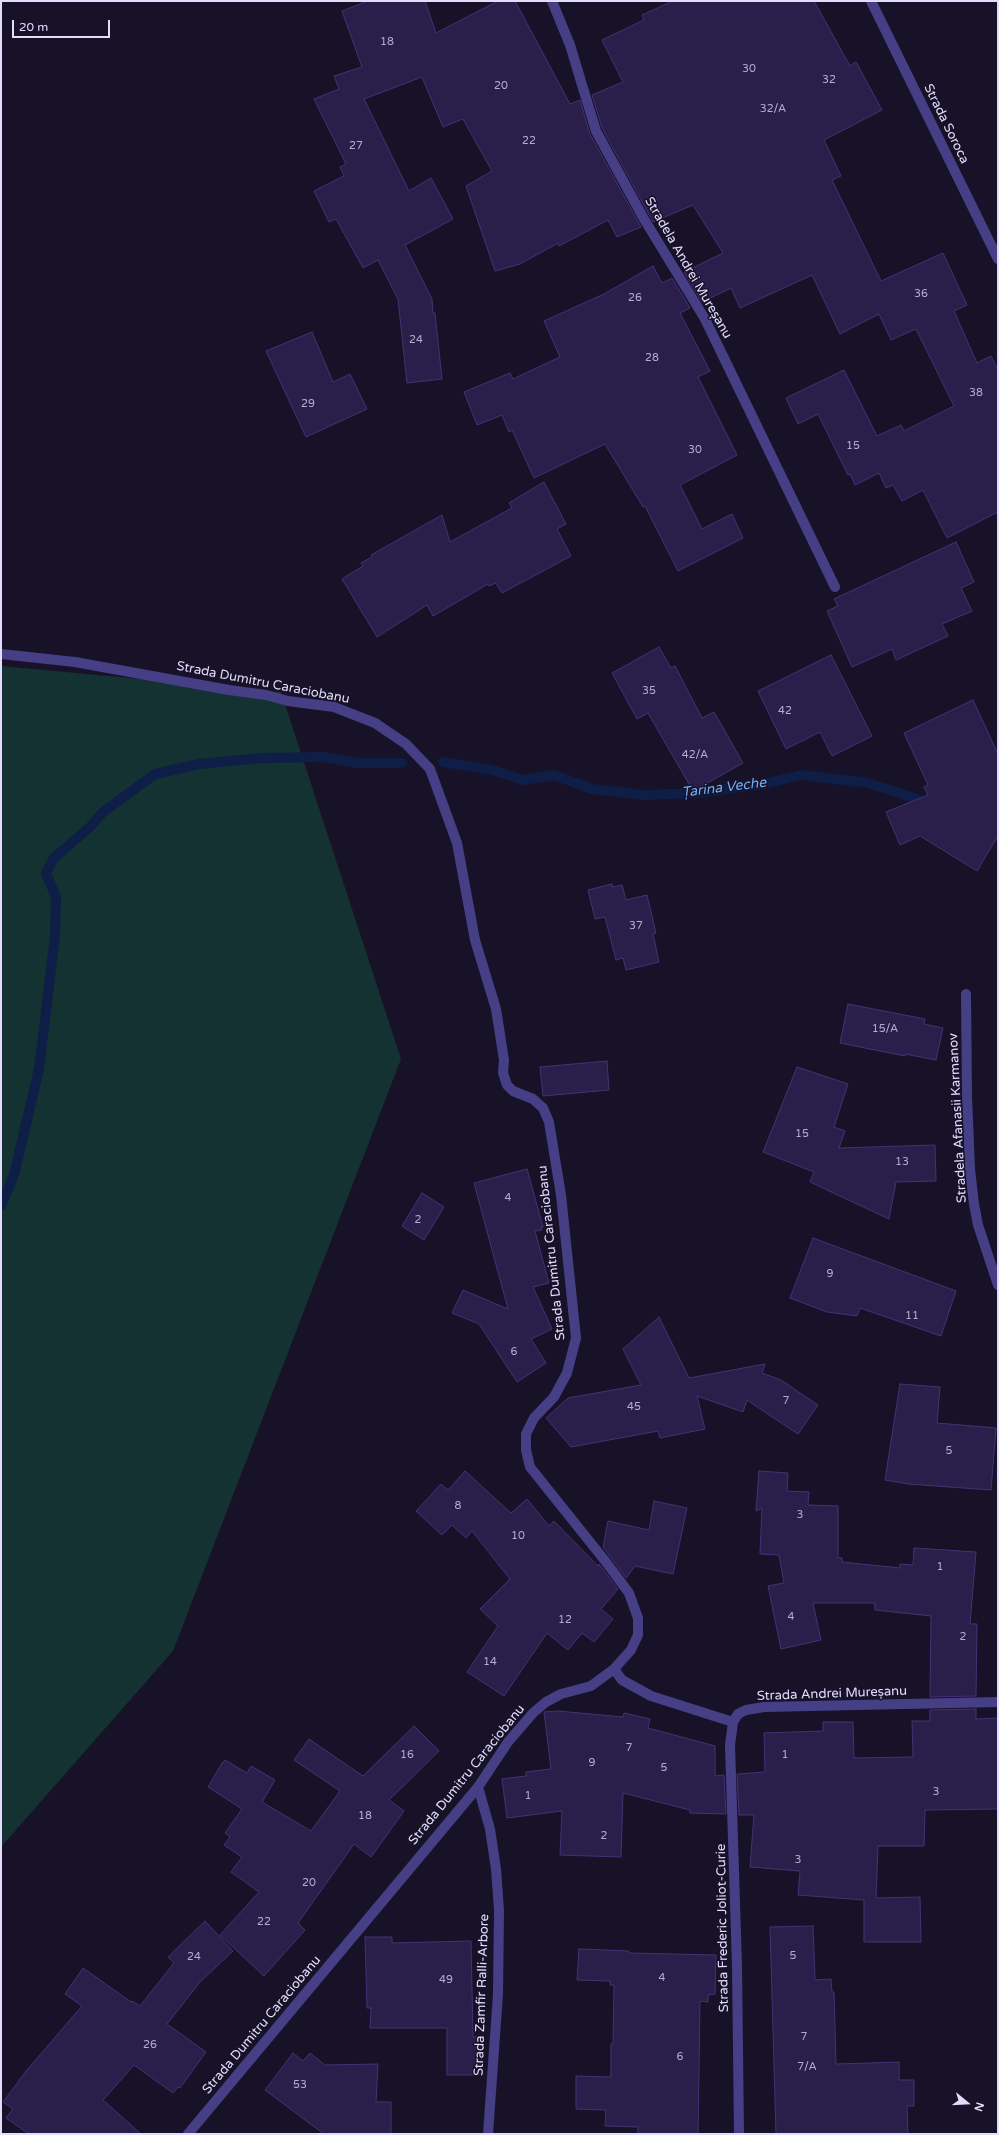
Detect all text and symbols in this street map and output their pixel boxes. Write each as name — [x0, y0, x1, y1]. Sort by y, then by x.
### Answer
scale bar — [14, 12, 112, 38]
text: 20 m — [19, 20, 48, 34]
house number: 18 — [380, 35, 394, 49]
house number: 30 — [742, 62, 756, 76]
house number: 32 — [822, 73, 836, 87]
house number: 20 — [494, 79, 508, 93]
street label: Strada Soroca — [920, 82, 972, 166]
house number: 32/A — [760, 102, 786, 116]
house number: 22 — [522, 134, 536, 148]
house number: 27 — [349, 139, 363, 153]
street label: Stradela Andrei Mureșanu — [641, 195, 735, 341]
house number: 36 — [914, 287, 928, 301]
house number: 26 — [628, 291, 642, 305]
house number: 24 — [409, 333, 423, 347]
house number: 28 — [645, 351, 659, 365]
house number: 38 — [969, 386, 983, 400]
house number: 29 — [301, 397, 315, 411]
house number: 15 — [846, 439, 860, 453]
house number: 30 — [688, 443, 702, 457]
street label: Strada Dumitru Caraciobanu — [175, 659, 351, 707]
house number: 35 — [642, 684, 656, 698]
house number: 42 — [778, 704, 792, 718]
house number: 42/A — [682, 748, 708, 762]
water label: Țarina Veche — [681, 774, 767, 802]
house number: 37 — [629, 919, 643, 933]
house number: 15/A — [872, 1022, 898, 1036]
street label: Stradela Afanasii Karmanov — [946, 1033, 970, 1203]
house number: 15 — [795, 1127, 809, 1141]
house number: 13 — [895, 1155, 909, 1169]
street label: Strada Dumitru Caraciobanu — [535, 1165, 569, 1341]
house number: 4 — [505, 1191, 511, 1205]
house number: 2 — [415, 1213, 421, 1227]
house number: 9 — [827, 1267, 833, 1281]
house number: 11 — [905, 1309, 919, 1323]
house number: 6 — [511, 1345, 517, 1359]
house number: 7 — [783, 1394, 789, 1408]
house number: 45 — [627, 1400, 641, 1414]
house number: 5 — [946, 1444, 952, 1458]
house number: 8 — [455, 1499, 461, 1513]
house number: 3 — [797, 1508, 803, 1522]
house number: 10 — [511, 1529, 525, 1543]
house number: 1 — [937, 1560, 943, 1574]
house number: 4 — [788, 1610, 794, 1624]
house number: 12 — [558, 1613, 572, 1627]
house number: 2 — [960, 1630, 966, 1644]
house number: 14 — [483, 1655, 497, 1669]
street label: Strada Andrei Mureșanu — [757, 1684, 907, 1704]
street label: Strada Dumitru Caraciobanu — [406, 1702, 528, 1848]
house number: 7 — [626, 1741, 632, 1755]
house number: 16 — [400, 1748, 414, 1762]
house number: 1 — [782, 1748, 788, 1762]
house number: 9 — [589, 1756, 595, 1770]
house number: 5 — [661, 1761, 667, 1775]
house number: 3 — [933, 1785, 939, 1799]
house number: 1 — [525, 1789, 531, 1803]
house number: 18 — [358, 1809, 372, 1823]
house number: 2 — [601, 1829, 607, 1843]
street label: Strada Frederic Joliot-Curie — [714, 1844, 732, 2012]
house number: 3 — [795, 1853, 801, 1867]
house number: 20 — [302, 1876, 316, 1890]
street label: Strada Zamfir Ralli-Arbore — [471, 1914, 493, 2076]
house number: 22 — [257, 1915, 271, 1929]
house number: 5 — [790, 1949, 796, 1963]
house number: 24 — [187, 1950, 201, 1964]
street label: Strada Dumitru Caraciobanu — [200, 1953, 324, 2097]
house number: 4 — [659, 1971, 665, 1985]
house number: 49 — [439, 1973, 453, 1987]
house number: 7 — [801, 2030, 807, 2044]
house number: 26 — [143, 2038, 157, 2052]
house number: 6 — [677, 2050, 683, 2064]
house number: 7/A — [797, 2060, 817, 2074]
house number: 53 — [293, 2078, 307, 2092]
north arrow — [947, 2083, 987, 2123]
text: N — [971, 2101, 986, 2113]

